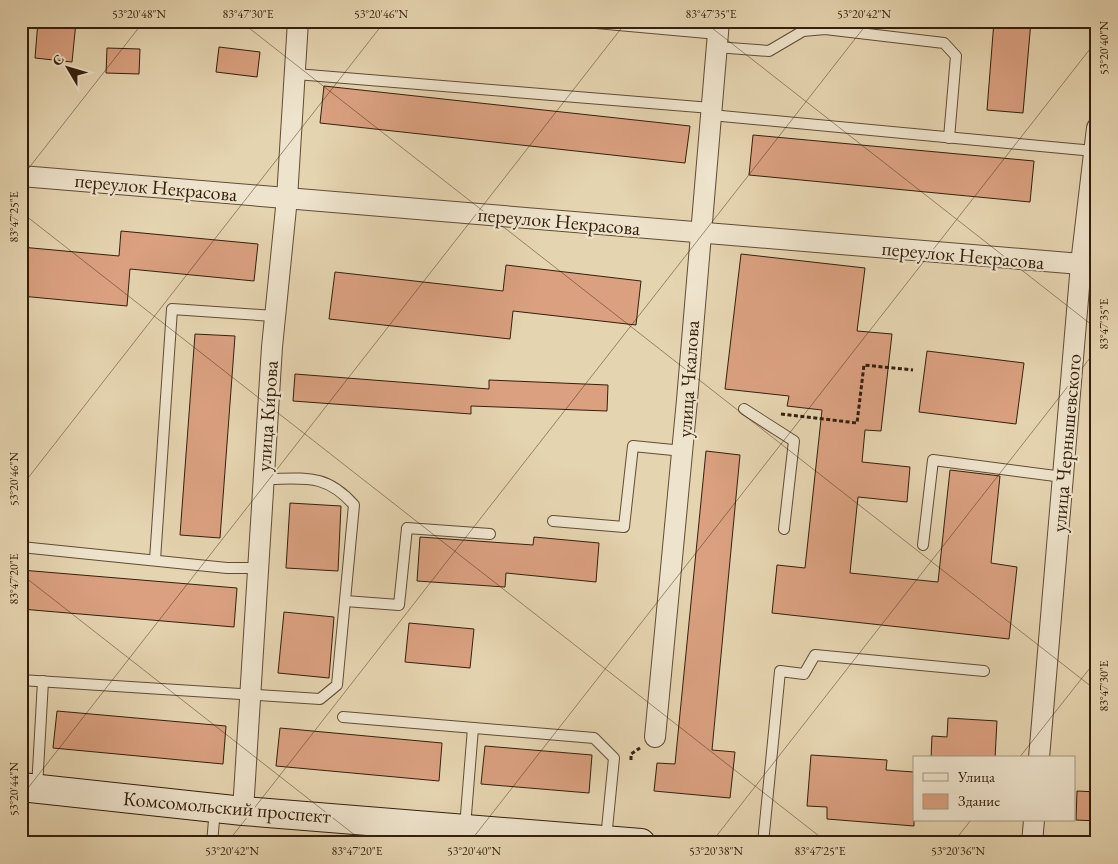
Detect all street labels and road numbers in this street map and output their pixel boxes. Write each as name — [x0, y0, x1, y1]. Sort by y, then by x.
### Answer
street label: переулок Некрасова — [74, 167, 238, 207]
street label: переулок Некрасова — [477, 201, 641, 241]
street label: переулок Некрасова — [881, 235, 1045, 275]
street label: улица Чкалова — [671, 319, 705, 439]
street label: улица Чернышевского — [1045, 353, 1087, 533]
street label: улица Кирова — [250, 360, 284, 472]
street label: Комсомольский проспект — [122, 785, 332, 829]

